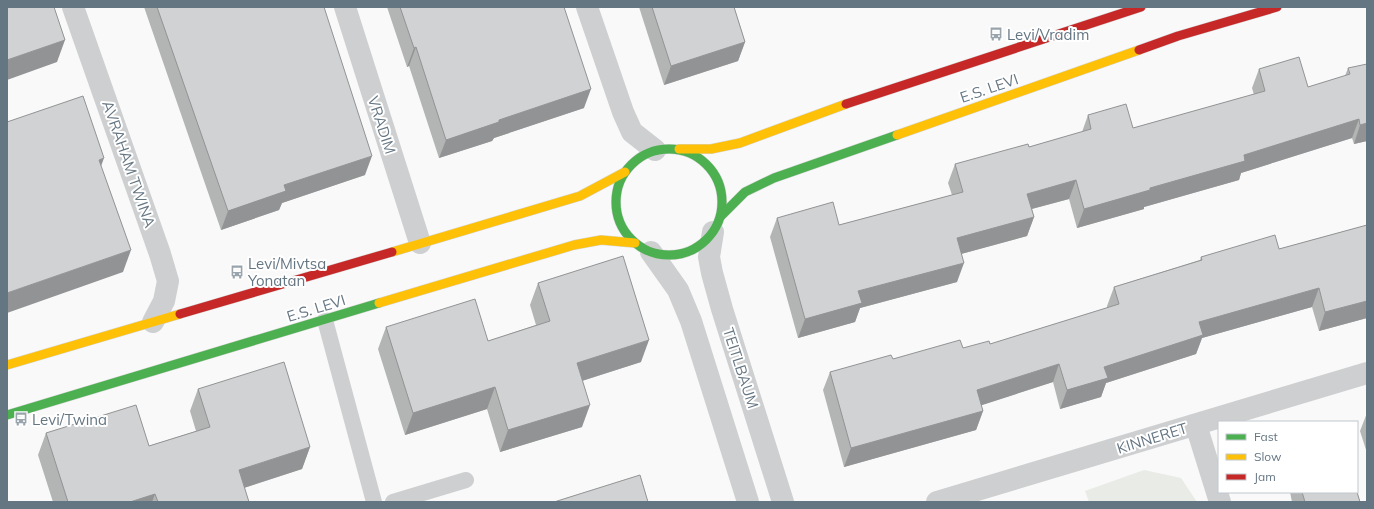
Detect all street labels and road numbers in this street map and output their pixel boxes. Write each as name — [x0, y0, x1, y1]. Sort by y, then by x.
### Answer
street label: E.S. LEVI — [957, 69, 1021, 107]
street label: VRADIM — [364, 94, 400, 156]
street label: AVRAHAM TWINA — [98, 98, 160, 230]
street label: E.S. LEVI — [284, 290, 348, 326]
street label: TEITLBAUM — [719, 325, 763, 411]
street label: KINNERET — [1114, 418, 1190, 458]

